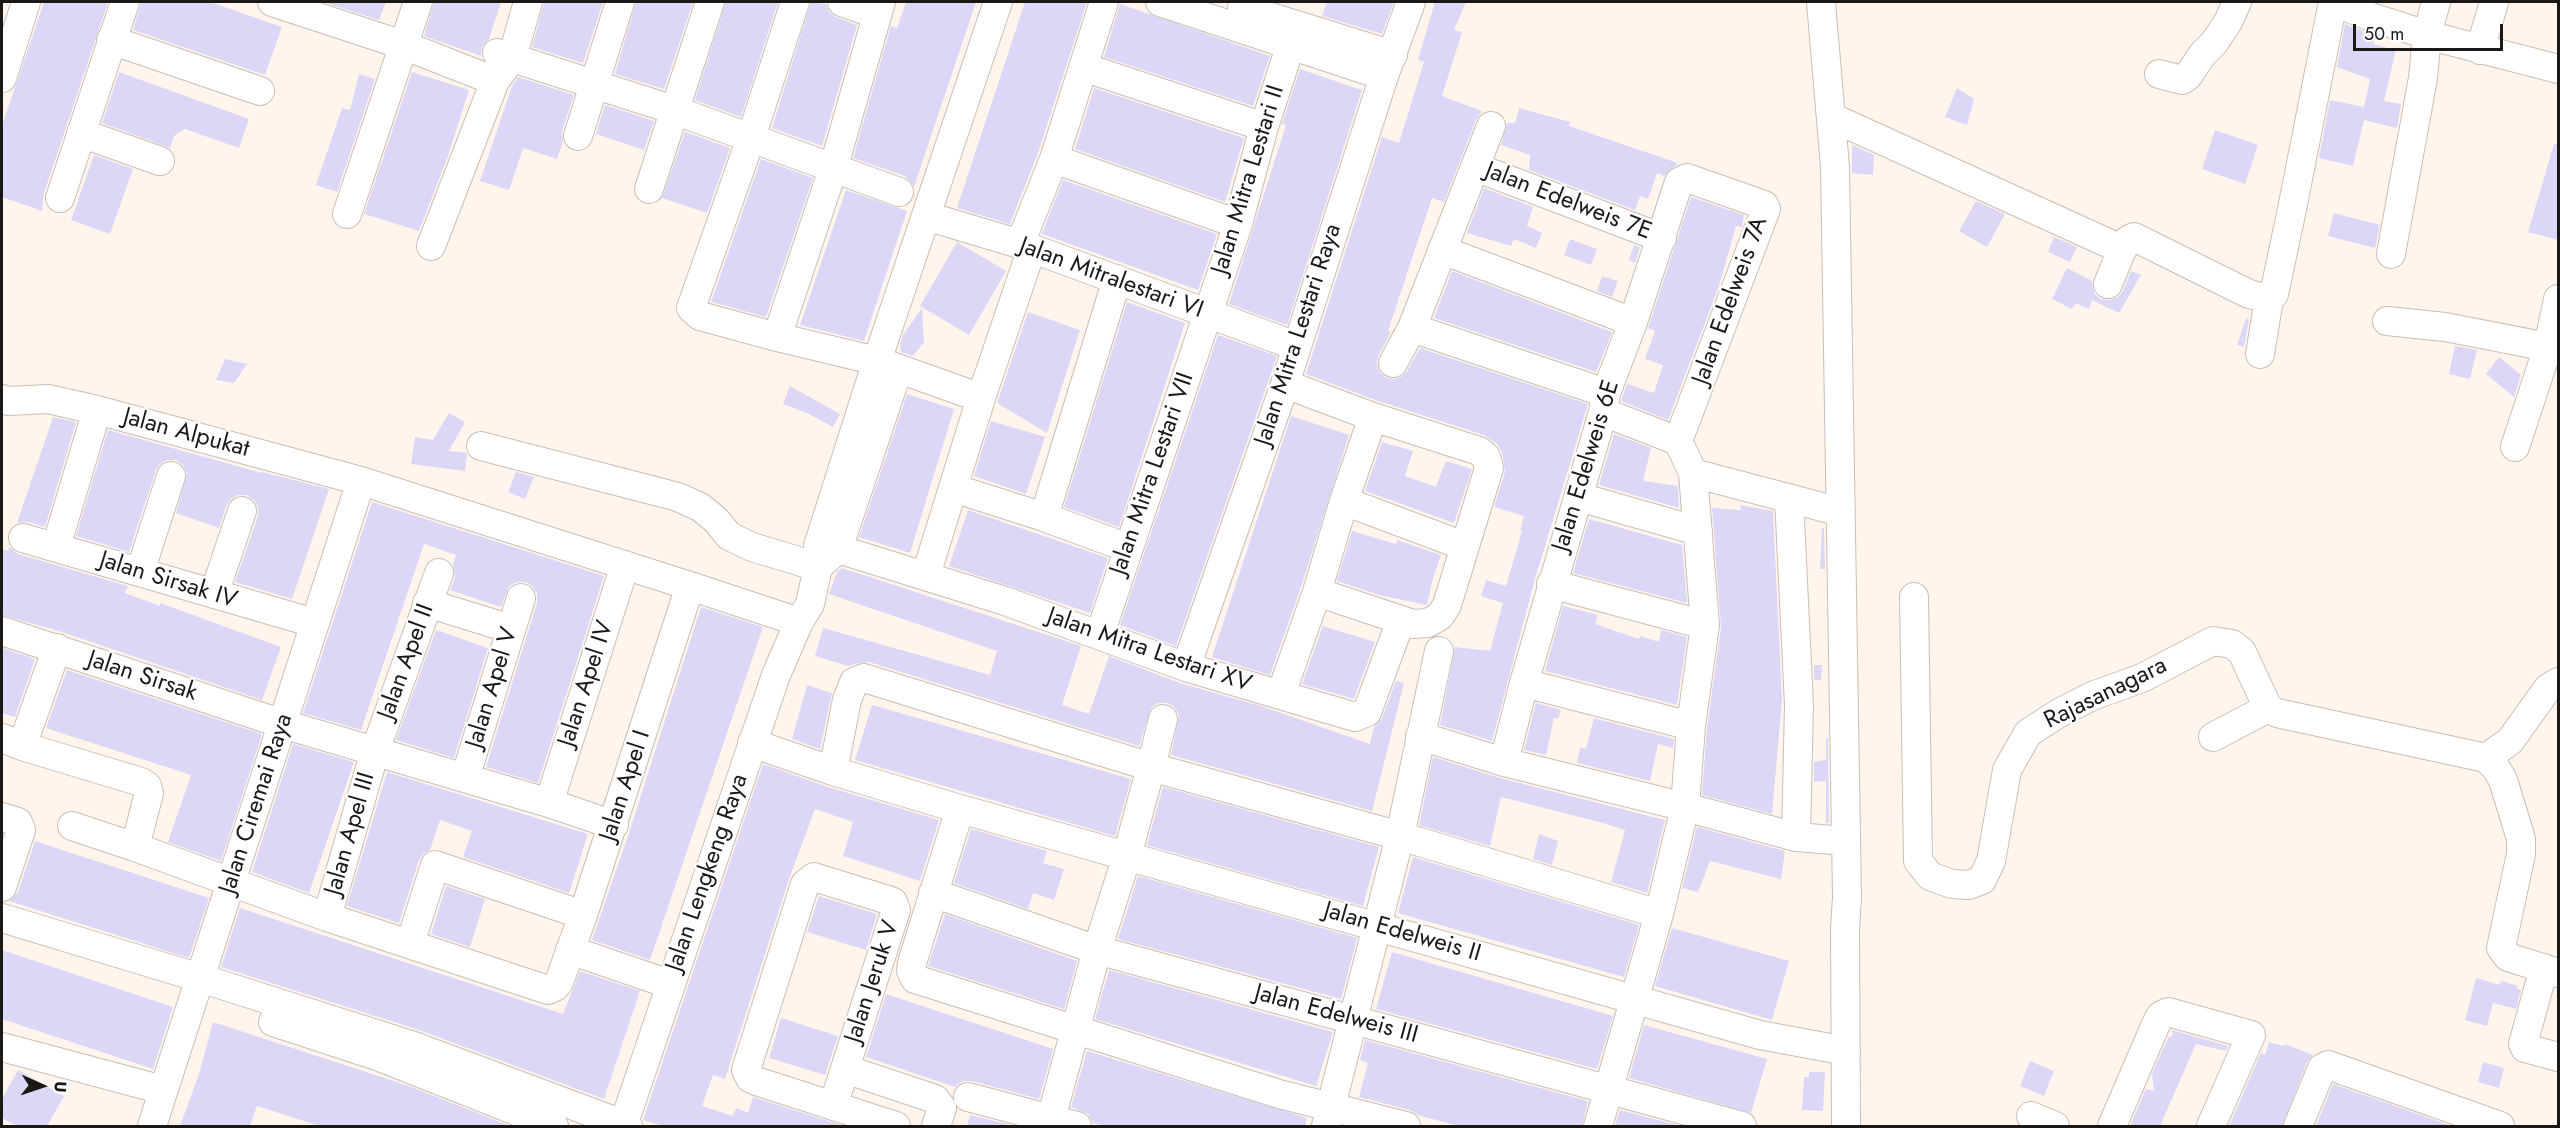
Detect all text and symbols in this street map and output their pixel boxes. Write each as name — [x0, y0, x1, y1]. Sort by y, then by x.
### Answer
scale bar — [2356, 12, 2506, 50]
text: 50 m — [2364, 21, 2404, 47]
street label: Jalan Mitra Lestari II — [1207, 82, 1291, 278]
street label: Jalan Edelweis 7E — [1481, 157, 1655, 247]
street label: Jalan Edelweis 7A — [1687, 213, 1775, 389]
street label: Jalan Mitra Lestari Raya — [1250, 221, 1348, 449]
street label: Jalan Mitralestari VI — [1015, 232, 1207, 326]
street label: Jalan Mitra Lestari VII — [1105, 369, 1201, 579]
street label: Jalan Edelweis 6E — [1547, 377, 1627, 555]
street label: Jalan Alpukat — [120, 403, 252, 465]
street label: Jalan Sirsak IV — [96, 546, 240, 616]
street label: Jalan Apel II — [373, 600, 441, 724]
street label: Jalan Mitra Lestari XV — [1043, 603, 1255, 699]
street label: Jalan Apel IV — [553, 617, 621, 751]
street label: Jalan Apel V — [461, 624, 525, 752]
street label: Jalan Sirsak — [84, 646, 200, 708]
street label: Rajasanagara — [2040, 652, 2172, 736]
street label: Jalan Ciremai Raya — [214, 710, 300, 898]
street label: Jalan Apel I — [595, 727, 657, 845]
street label: Jalan Apel III — [320, 769, 382, 899]
street label: Jalan Lengkeng Raya — [661, 771, 755, 975]
street label: Jalan Edelweis II — [1320, 897, 1484, 969]
street label: Jalan Jeruk V — [840, 917, 906, 1047]
street label: Jalan Edelweis III — [1251, 979, 1421, 1051]
north arrow — [12, 1056, 72, 1116]
text: U — [49, 1081, 72, 1093]

